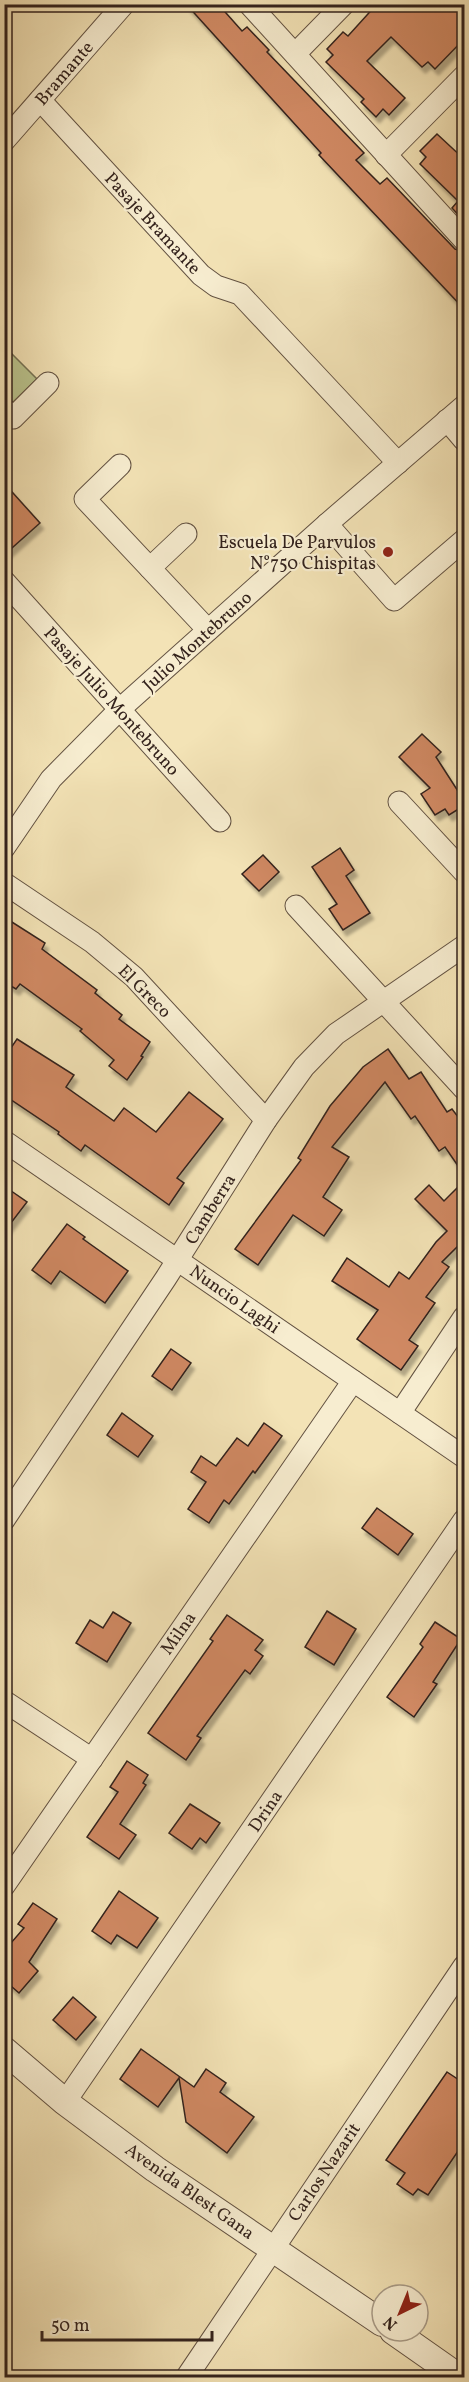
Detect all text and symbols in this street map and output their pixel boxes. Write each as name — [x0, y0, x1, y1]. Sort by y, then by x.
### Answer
street label: Bramante — [30, 36, 100, 112]
street label: Pasaje Bramante — [98, 167, 206, 281]
place label: Escuela De Parvulos N°750 Chispitas — [218, 531, 376, 577]
marker: Escuela De Parvulos N°750 Chispitas — [381, 545, 395, 559]
street label: Julio Montebruno — [138, 586, 258, 698]
street label: Pasaje Julio Montebruno — [37, 622, 185, 782]
street label: El Greco — [112, 960, 176, 1024]
street label: Camberra — [180, 1170, 243, 1250]
street label: Nuncio Laghi — [184, 1260, 284, 1341]
street label: Milna — [155, 1607, 203, 1660]
street label: Drina — [243, 1786, 289, 1838]
street label: Carlos Nazarit — [283, 2119, 368, 2227]
street label: Avenida Blest Gana — [119, 2138, 259, 2246]
north arrow — [370, 2283, 430, 2343]
scale bar — [42, 2304, 212, 2342]
text: N — [379, 2310, 403, 2335]
text: 50 m — [51, 2314, 90, 2339]

